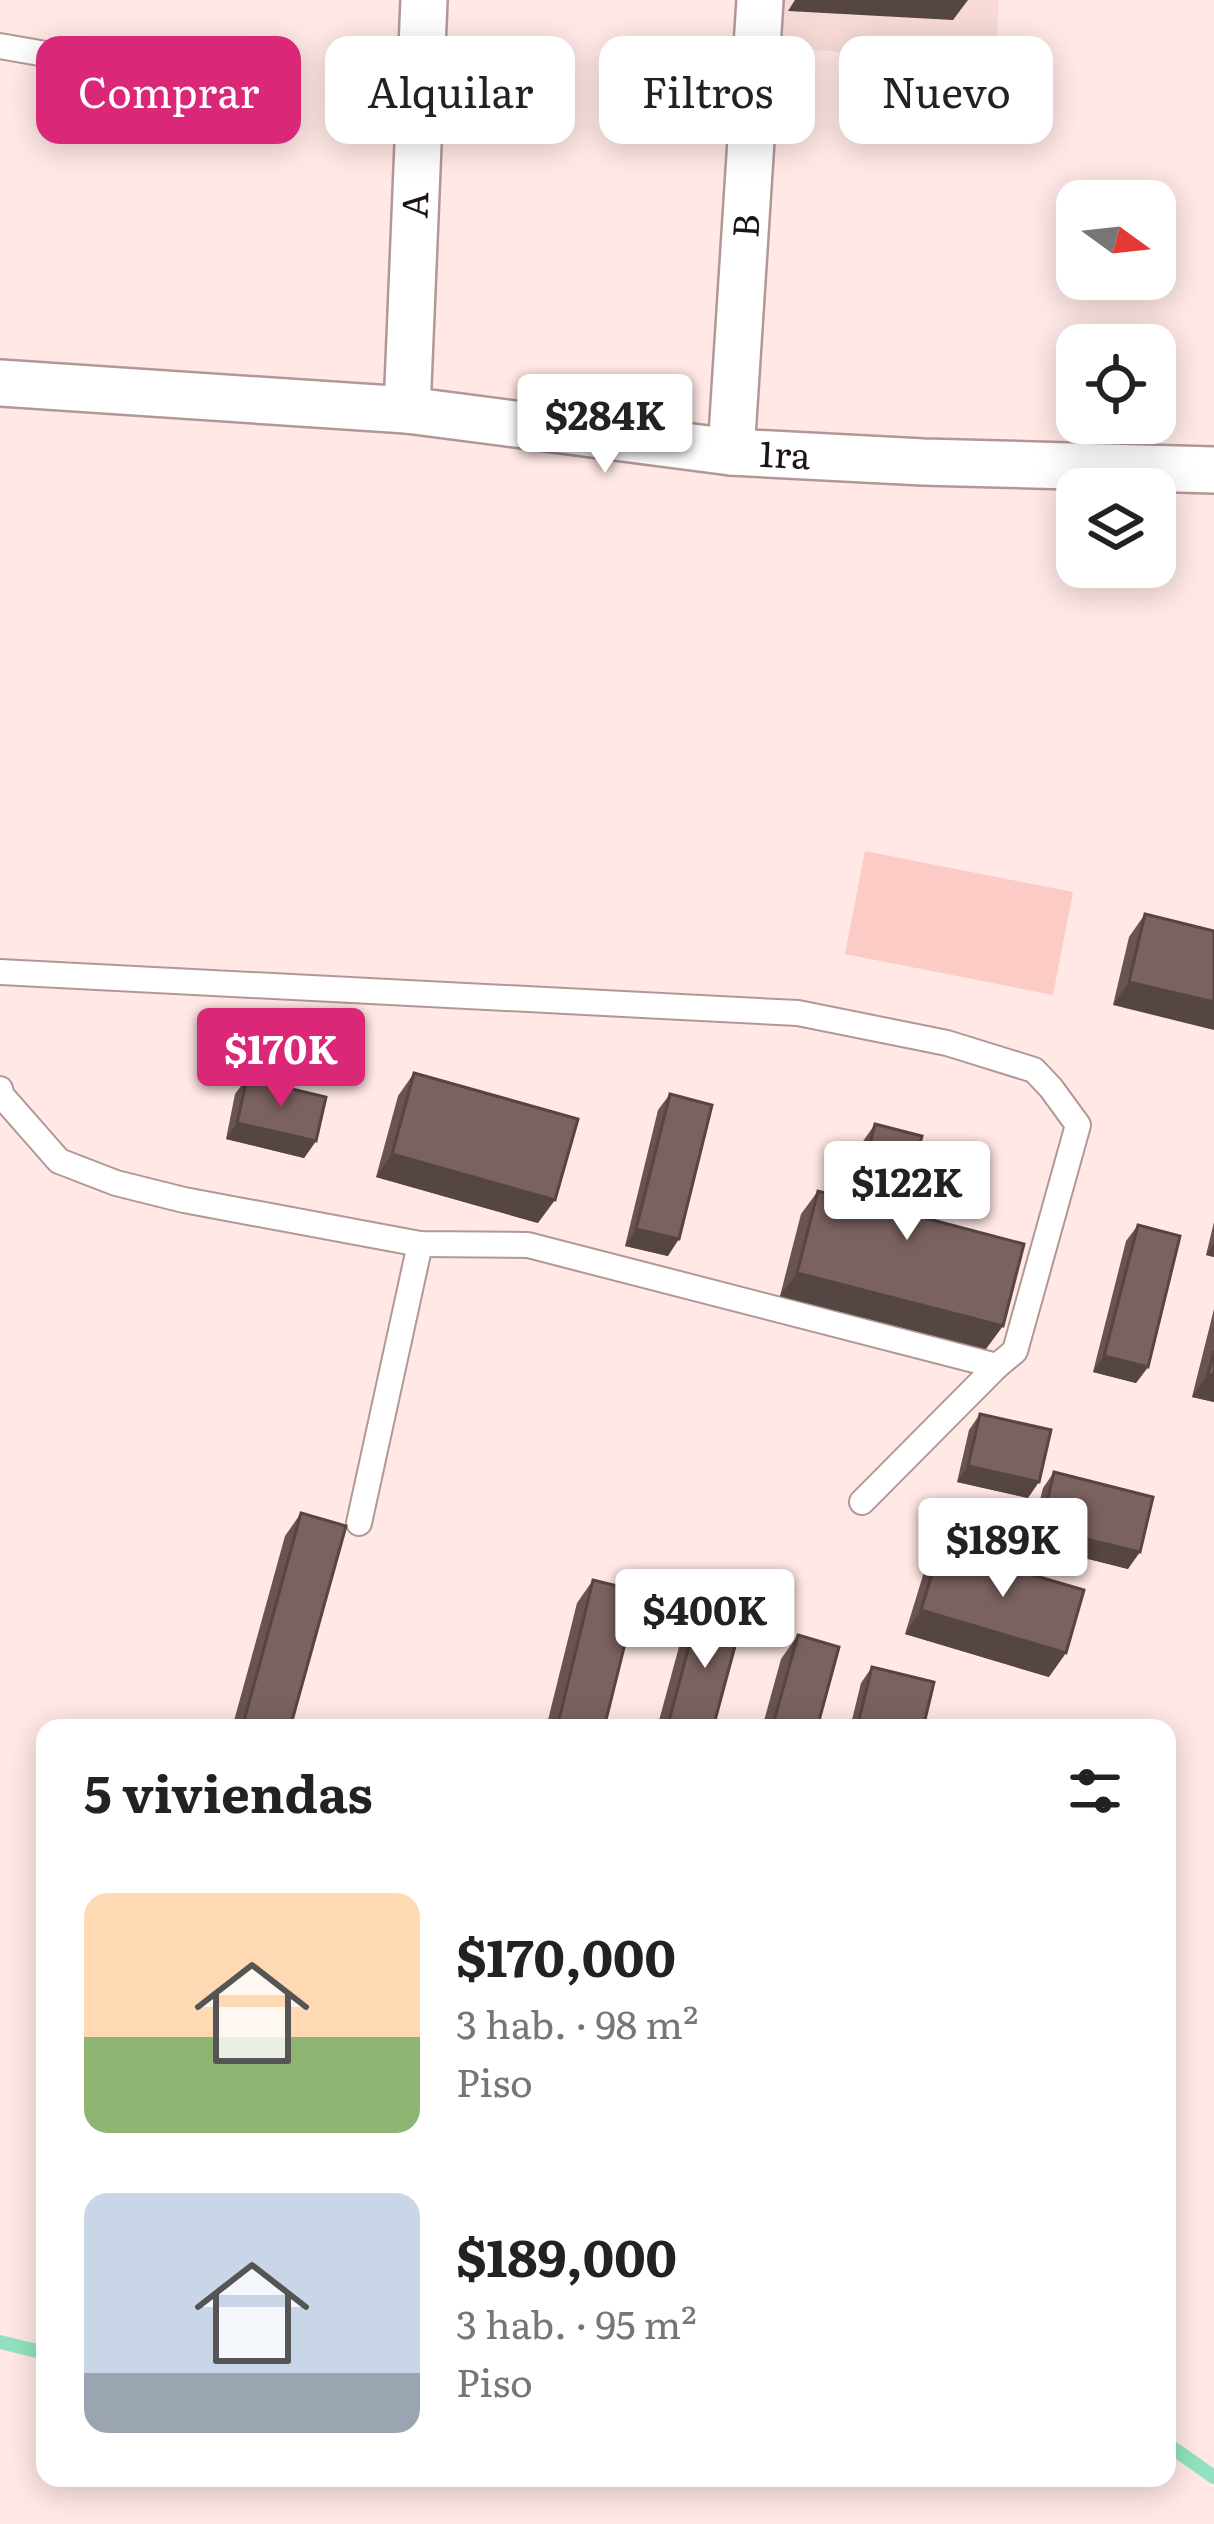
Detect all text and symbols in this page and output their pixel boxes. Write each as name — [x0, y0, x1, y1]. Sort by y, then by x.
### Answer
chip: Comprar — [36, 36, 301, 144]
chip: Alquilar — [325, 36, 575, 144]
chip: Filtros — [599, 36, 815, 144]
chip: Nuevo — [839, 36, 1053, 144]
north arrow — [1056, 180, 1176, 300]
map controls — [1056, 180, 1176, 588]
street label: A — [386, 191, 439, 219]
street label: B — [716, 212, 771, 240]
button: locate — [1056, 324, 1176, 444]
pin: $284K — [521, 374, 689, 476]
text: $284K — [544, 384, 666, 442]
street label: 1ra — [758, 425, 813, 480]
button: layers — [1056, 468, 1176, 588]
pin: $170K — [197, 1008, 365, 1110]
text: $170K — [224, 1018, 338, 1076]
pin: $122K — [823, 1141, 991, 1243]
text: $122K — [851, 1151, 963, 1209]
pin: $189K — [919, 1498, 1087, 1600]
text: $189K — [945, 1508, 1061, 1566]
pin: $400K — [621, 1569, 789, 1671]
text: $400K — [642, 1579, 768, 1637]
text: 5 viviendas — [84, 1753, 373, 1829]
icon: filters — [1062, 1758, 1128, 1824]
text: $170,000 — [456, 1917, 676, 1993]
icon: home — [180, 1941, 324, 2085]
text: 3 hab. · 98 m² — [456, 1993, 698, 2051]
text: Piso — [456, 2051, 533, 2109]
text: $189,000 — [456, 2217, 677, 2293]
icon: home — [180, 2241, 324, 2385]
text: 3 hab. · 95 m² — [456, 2293, 697, 2351]
text: Piso — [456, 2351, 533, 2409]

